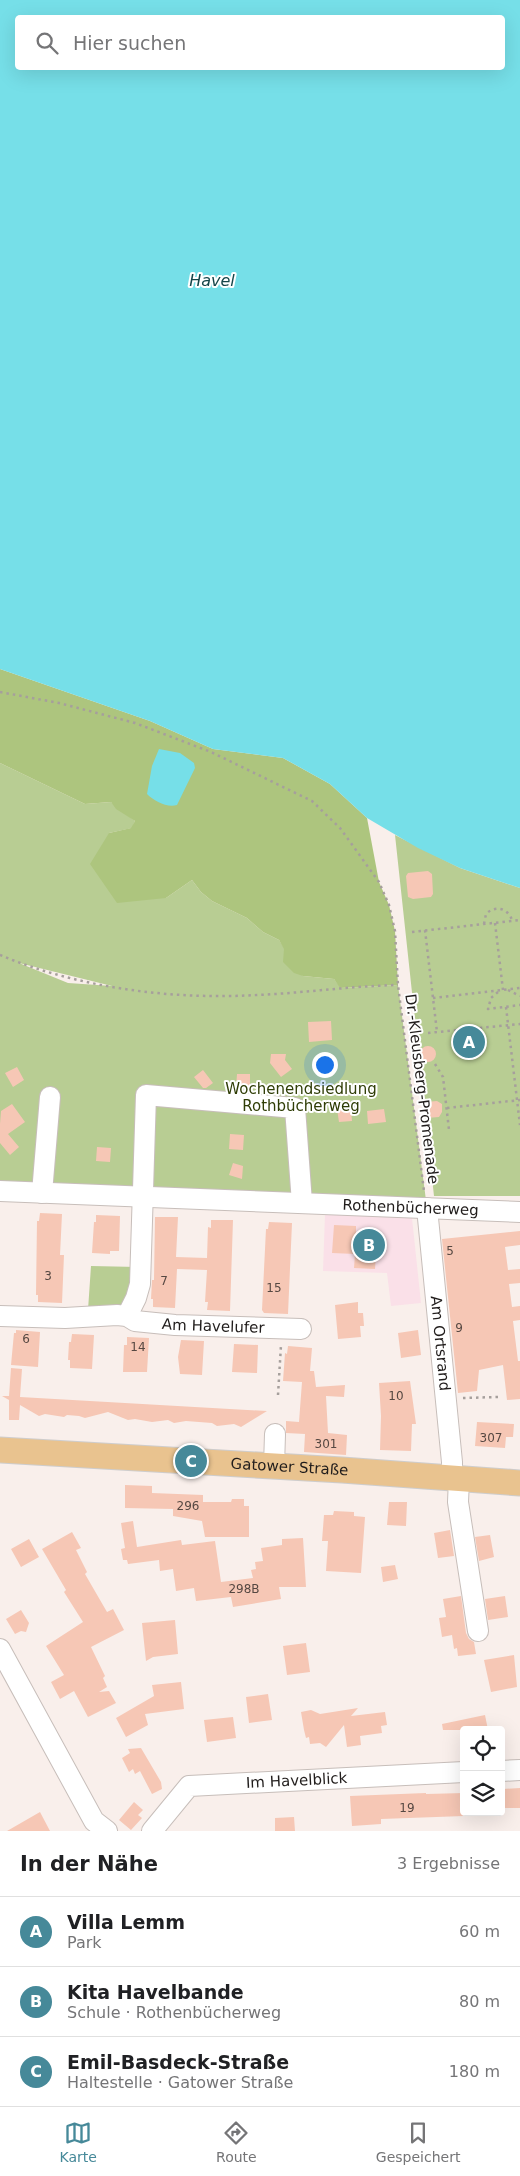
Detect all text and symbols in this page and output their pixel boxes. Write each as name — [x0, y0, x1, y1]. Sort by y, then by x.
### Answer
search box — [15, 15, 505, 70]
icon: search — [33, 29, 61, 57]
text: Hier suchen — [73, 32, 186, 54]
water label: Havel — [189, 271, 235, 290]
street label: Dr.-Kleusberg-Promenade — [401, 993, 443, 1185]
pin: A — [453, 1023, 485, 1061]
your location — [312, 1052, 338, 1078]
park label: Wochenendsiedlung Rothbücherweg — [225, 1080, 377, 1115]
street label: Rothenbücherweg — [342, 1196, 479, 1219]
pin: B — [353, 1226, 385, 1264]
house number: 5 — [446, 1244, 454, 1258]
house number: 3 — [44, 1269, 52, 1283]
house number: 7 — [160, 1274, 168, 1288]
house number: 15 — [266, 1281, 282, 1295]
street label: Am Ortsrand — [427, 1295, 454, 1392]
street label: Am Havelufer — [161, 1315, 266, 1337]
house number: 9 — [455, 1321, 463, 1335]
house number: 6 — [22, 1332, 30, 1346]
house number: 14 — [130, 1340, 146, 1354]
house number: 10 — [388, 1389, 404, 1403]
house number: 307 — [480, 1431, 502, 1445]
house number: 301 — [315, 1437, 337, 1451]
pin: C — [175, 1442, 207, 1480]
street label: Gatower Straße — [230, 1455, 349, 1479]
house number: 296 — [177, 1499, 199, 1513]
house number: 298B — [228, 1582, 260, 1596]
map controls — [460, 1726, 505, 1816]
button: locate — [460, 1726, 505, 1771]
street label: Im Havelblick — [245, 1769, 348, 1792]
button: layers — [460, 1771, 505, 1816]
house number: 19 — [399, 1801, 415, 1815]
text: In der Nähe — [20, 1852, 158, 1876]
text: 3 Ergebnisse — [397, 1854, 500, 1873]
text: Villa Lemm — [67, 1911, 185, 1933]
text: A — [30, 1922, 42, 1941]
text: 60 m — [459, 1922, 500, 1941]
text: Park — [67, 1933, 102, 1952]
text: Kita Havelbande — [67, 1981, 244, 2003]
text: B — [30, 1992, 42, 2011]
text: 80 m — [459, 1992, 500, 2011]
text: Schule · Rothenbücherweg — [67, 2003, 281, 2022]
text: Emil-Basdeck-Straße — [67, 2051, 289, 2073]
text: C — [30, 2062, 42, 2081]
text: 180 m — [449, 2062, 500, 2081]
text: Haltestelle · Gatower Straße — [67, 2073, 293, 2092]
tab: Karte — [60, 2119, 97, 2165]
tab: Route — [216, 2119, 257, 2165]
tab: Gespeichert — [376, 2119, 460, 2165]

